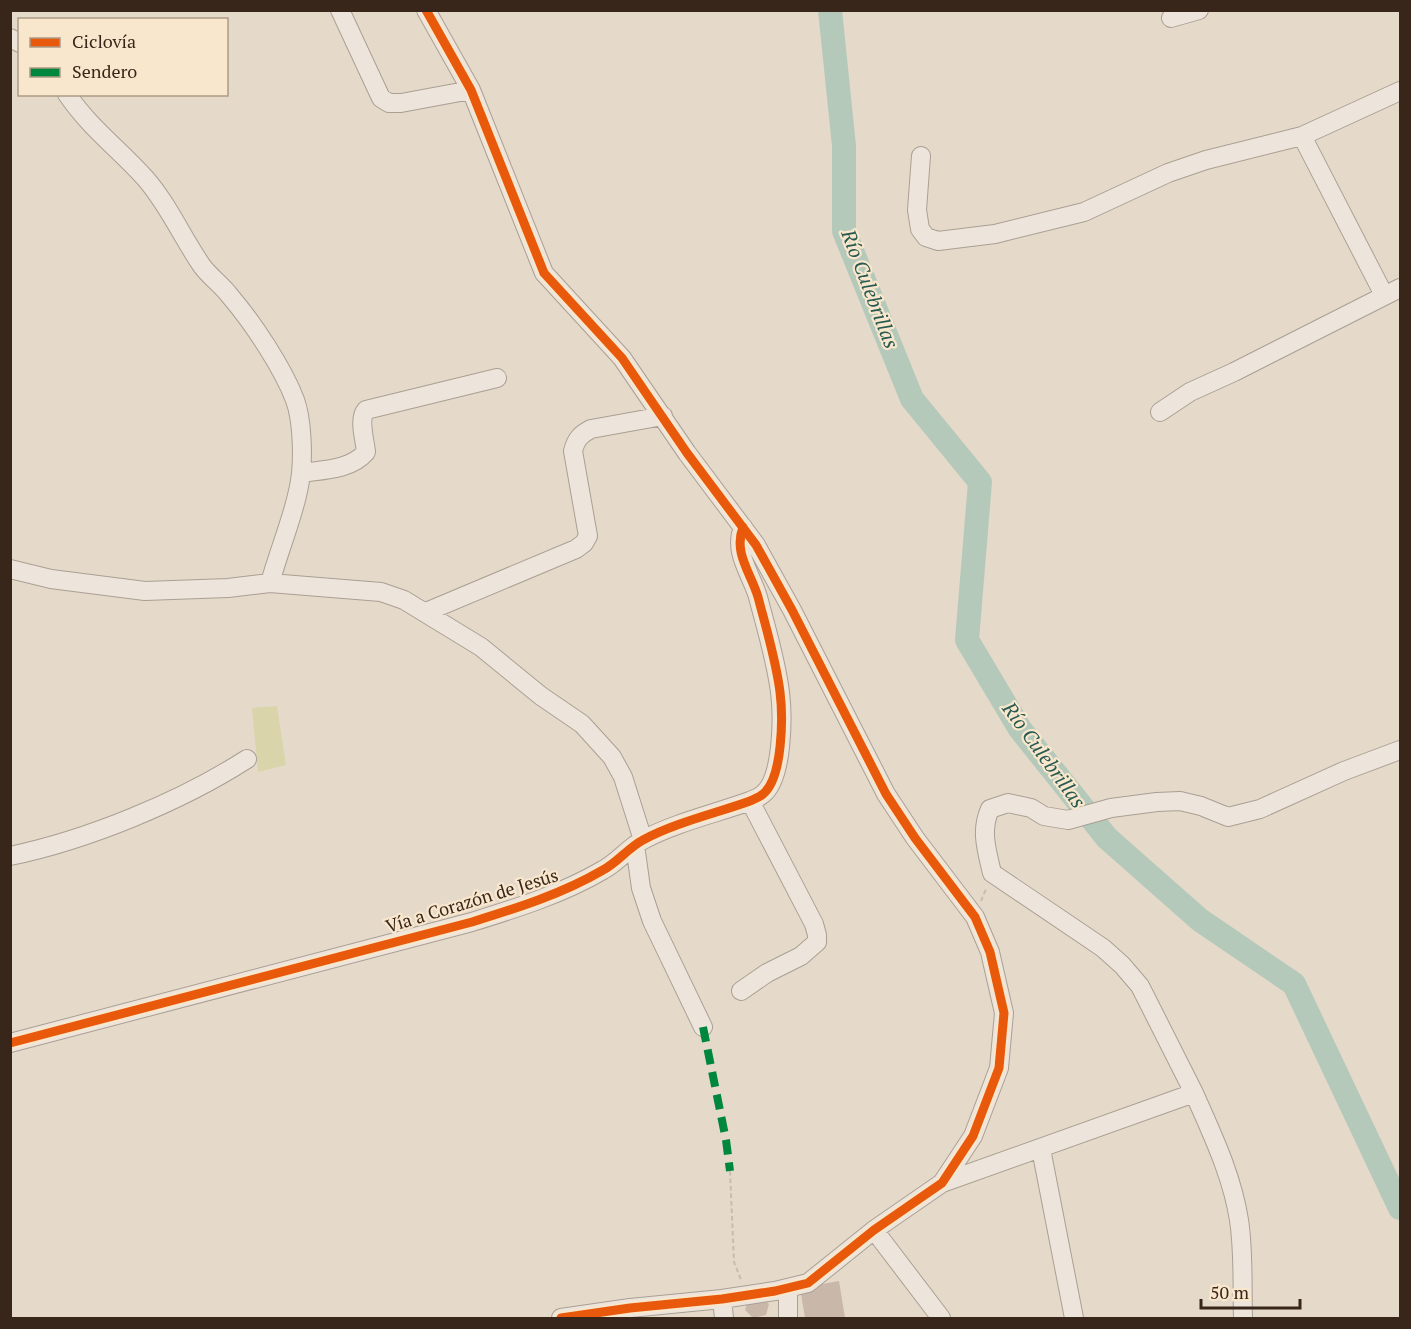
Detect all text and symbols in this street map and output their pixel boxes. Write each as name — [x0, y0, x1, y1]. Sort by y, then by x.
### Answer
legend — [18, 18, 228, 96]
text: Ciclovía — [72, 29, 136, 53]
text: Sendero — [72, 59, 137, 83]
water label: Río Culebrillas — [835, 225, 906, 352]
water label: Río Culebrillas — [996, 695, 1092, 813]
street label: Vía a Corazón de Jesús — [383, 862, 561, 938]
scale bar — [1201, 1272, 1300, 1310]
text: 50 m — [1210, 1280, 1250, 1304]

